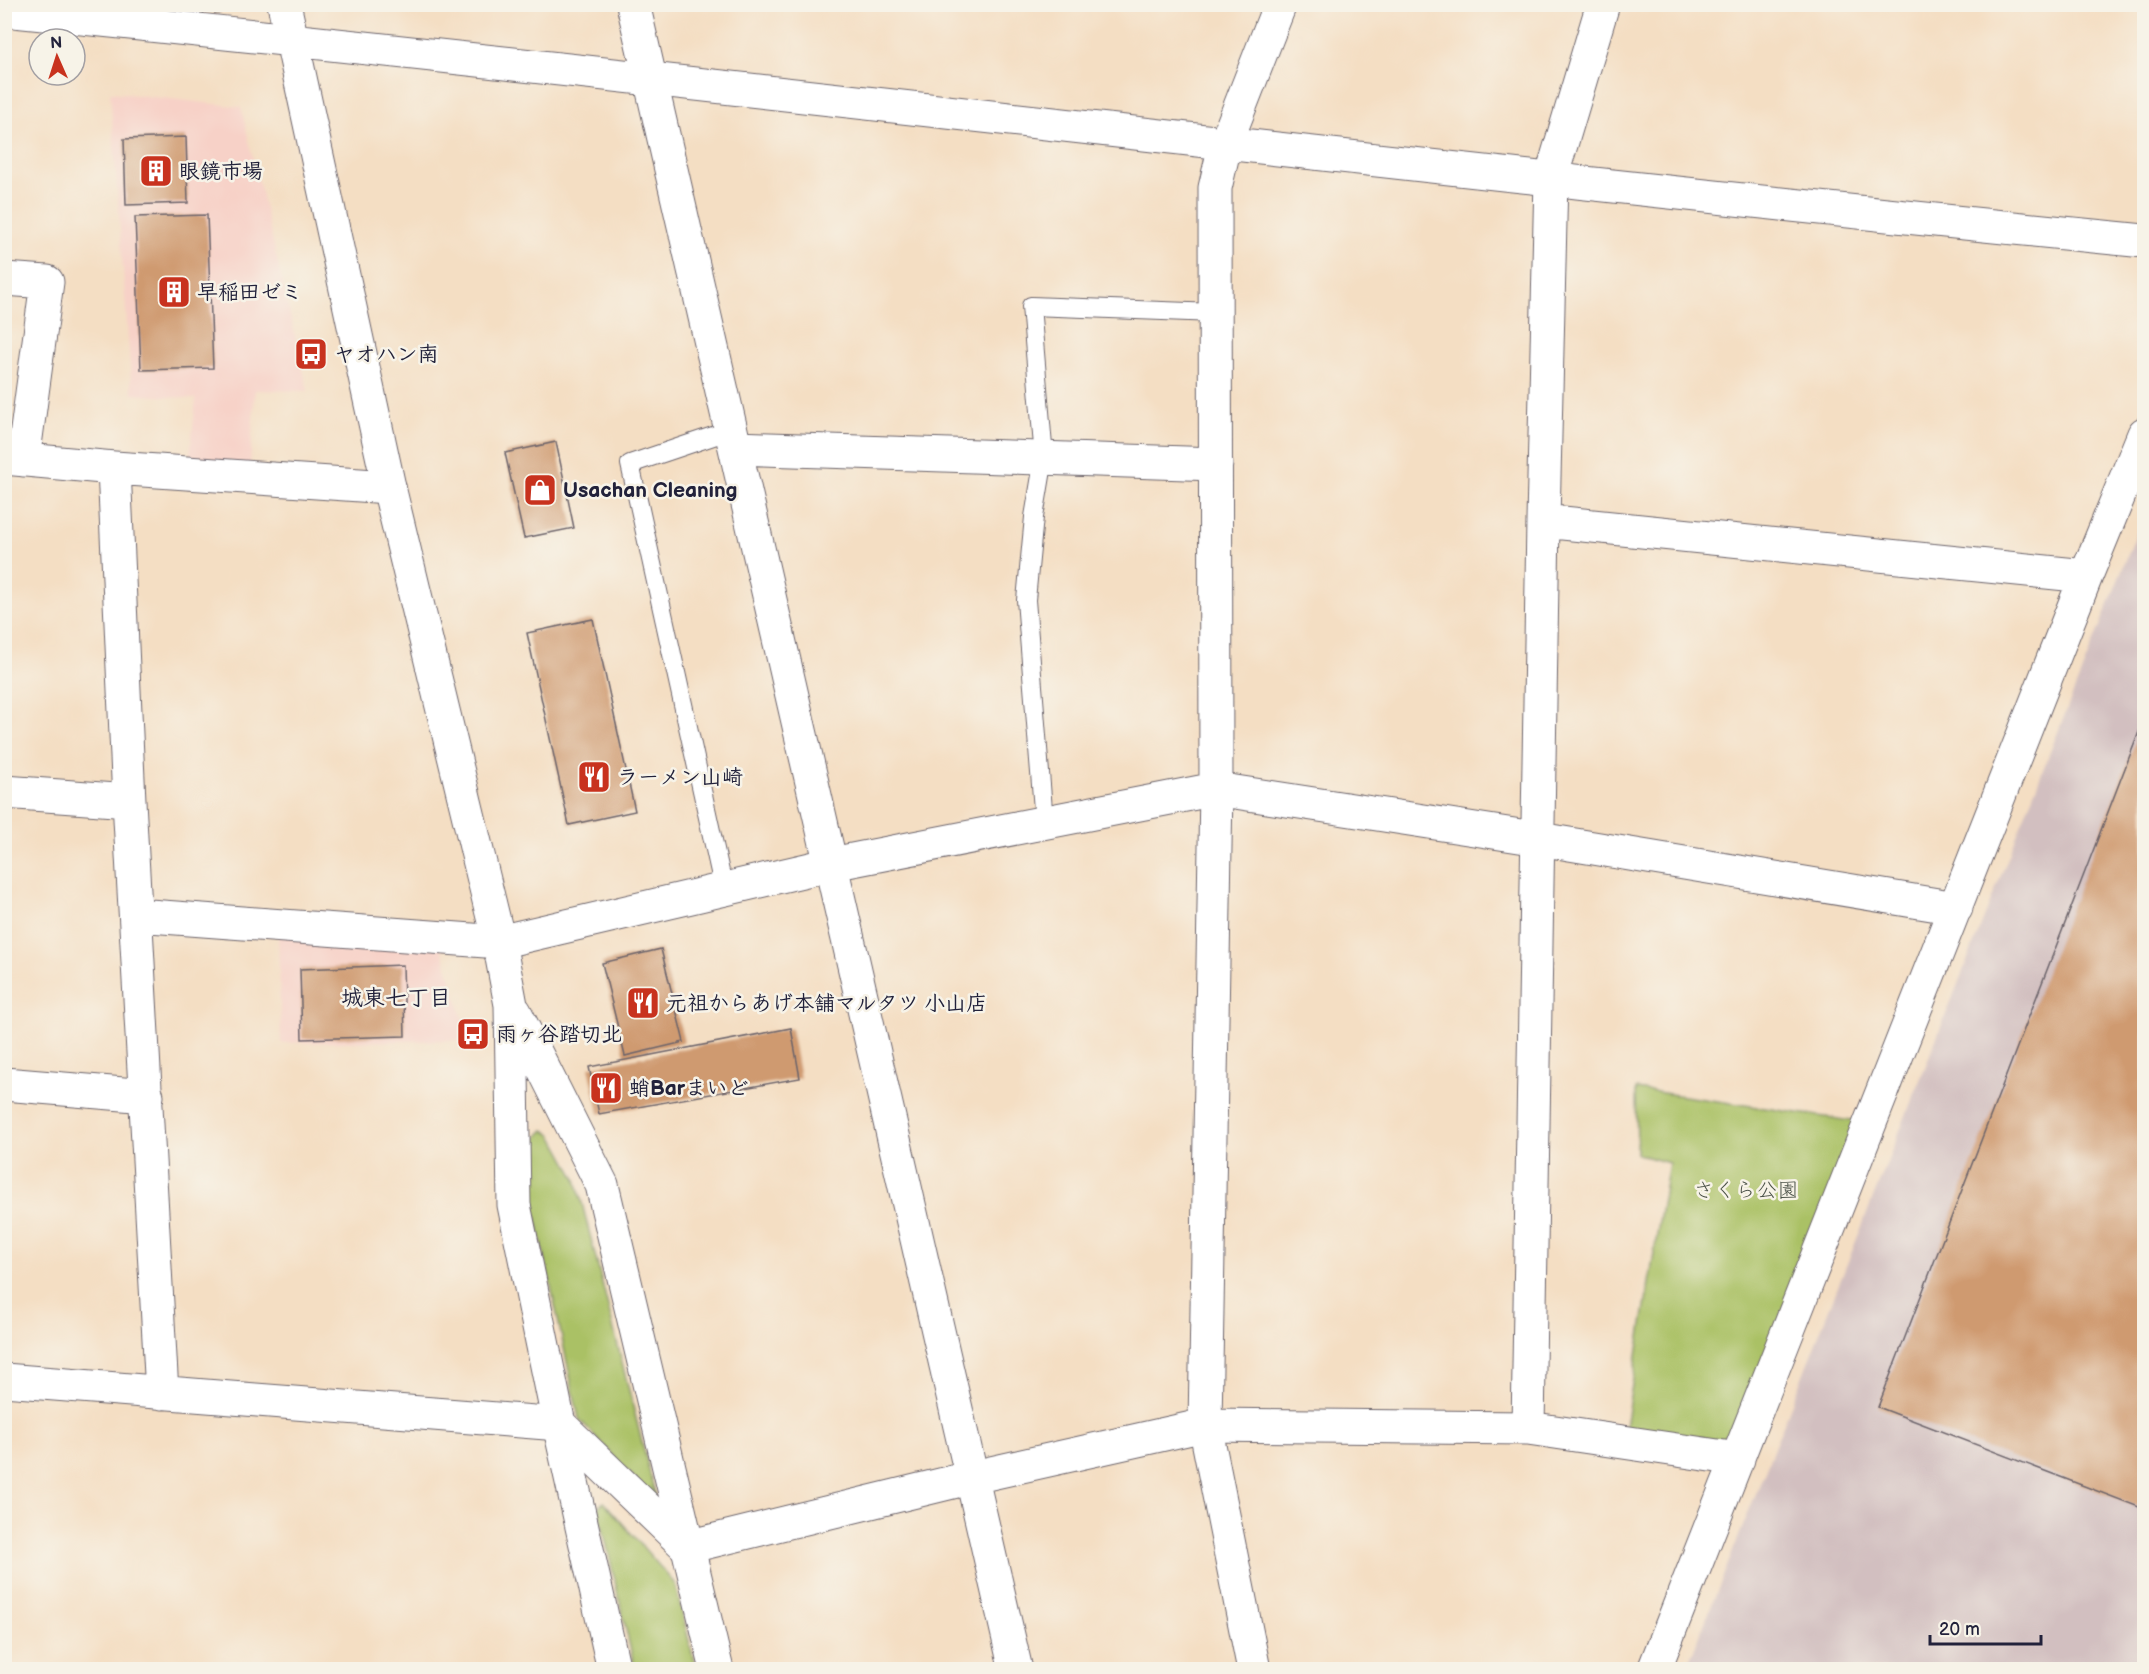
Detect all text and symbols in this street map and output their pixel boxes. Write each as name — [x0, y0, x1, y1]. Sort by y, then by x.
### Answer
north arrow — [27, 27, 87, 87]
text: N — [50, 34, 63, 53]
building icon: 眼鏡市場 — [138, 153, 174, 189]
place label: 眼鏡市場 — [179, 159, 263, 184]
building icon: 早稲田ゼミ — [156, 274, 192, 310]
place label: 早稲田ゼミ — [197, 280, 302, 305]
bus stop icon: ヤオハン南 — [293, 336, 329, 372]
place label: ヤオハン南 — [334, 342, 439, 367]
shop icon: Usachan Cleaning — [522, 472, 558, 508]
place label: Usachan Cleaning — [563, 478, 738, 503]
restaurant icon: ラーメン山崎 — [576, 759, 612, 795]
place label: ラーメン山崎 — [617, 765, 743, 790]
district label: 城東七丁目 — [341, 985, 451, 1012]
restaurant icon: 元祖からあげ本舗マルタツ 小山店 — [625, 985, 661, 1021]
place label: 元祖からあげ本舗マルタツ 小山店 — [666, 991, 987, 1016]
bus stop icon: 雨ヶ谷踏切北 — [455, 1016, 491, 1052]
place label: 雨ヶ谷踏切北 — [496, 1022, 622, 1047]
restaurant icon: 蛸Barまいど — [588, 1070, 624, 1106]
place label: 蛸Barまいど — [629, 1076, 748, 1101]
park label: さくら公園 — [1694, 1178, 1799, 1203]
scale bar — [1930, 1608, 2041, 1646]
text: 20 m — [1939, 1619, 1980, 1640]

